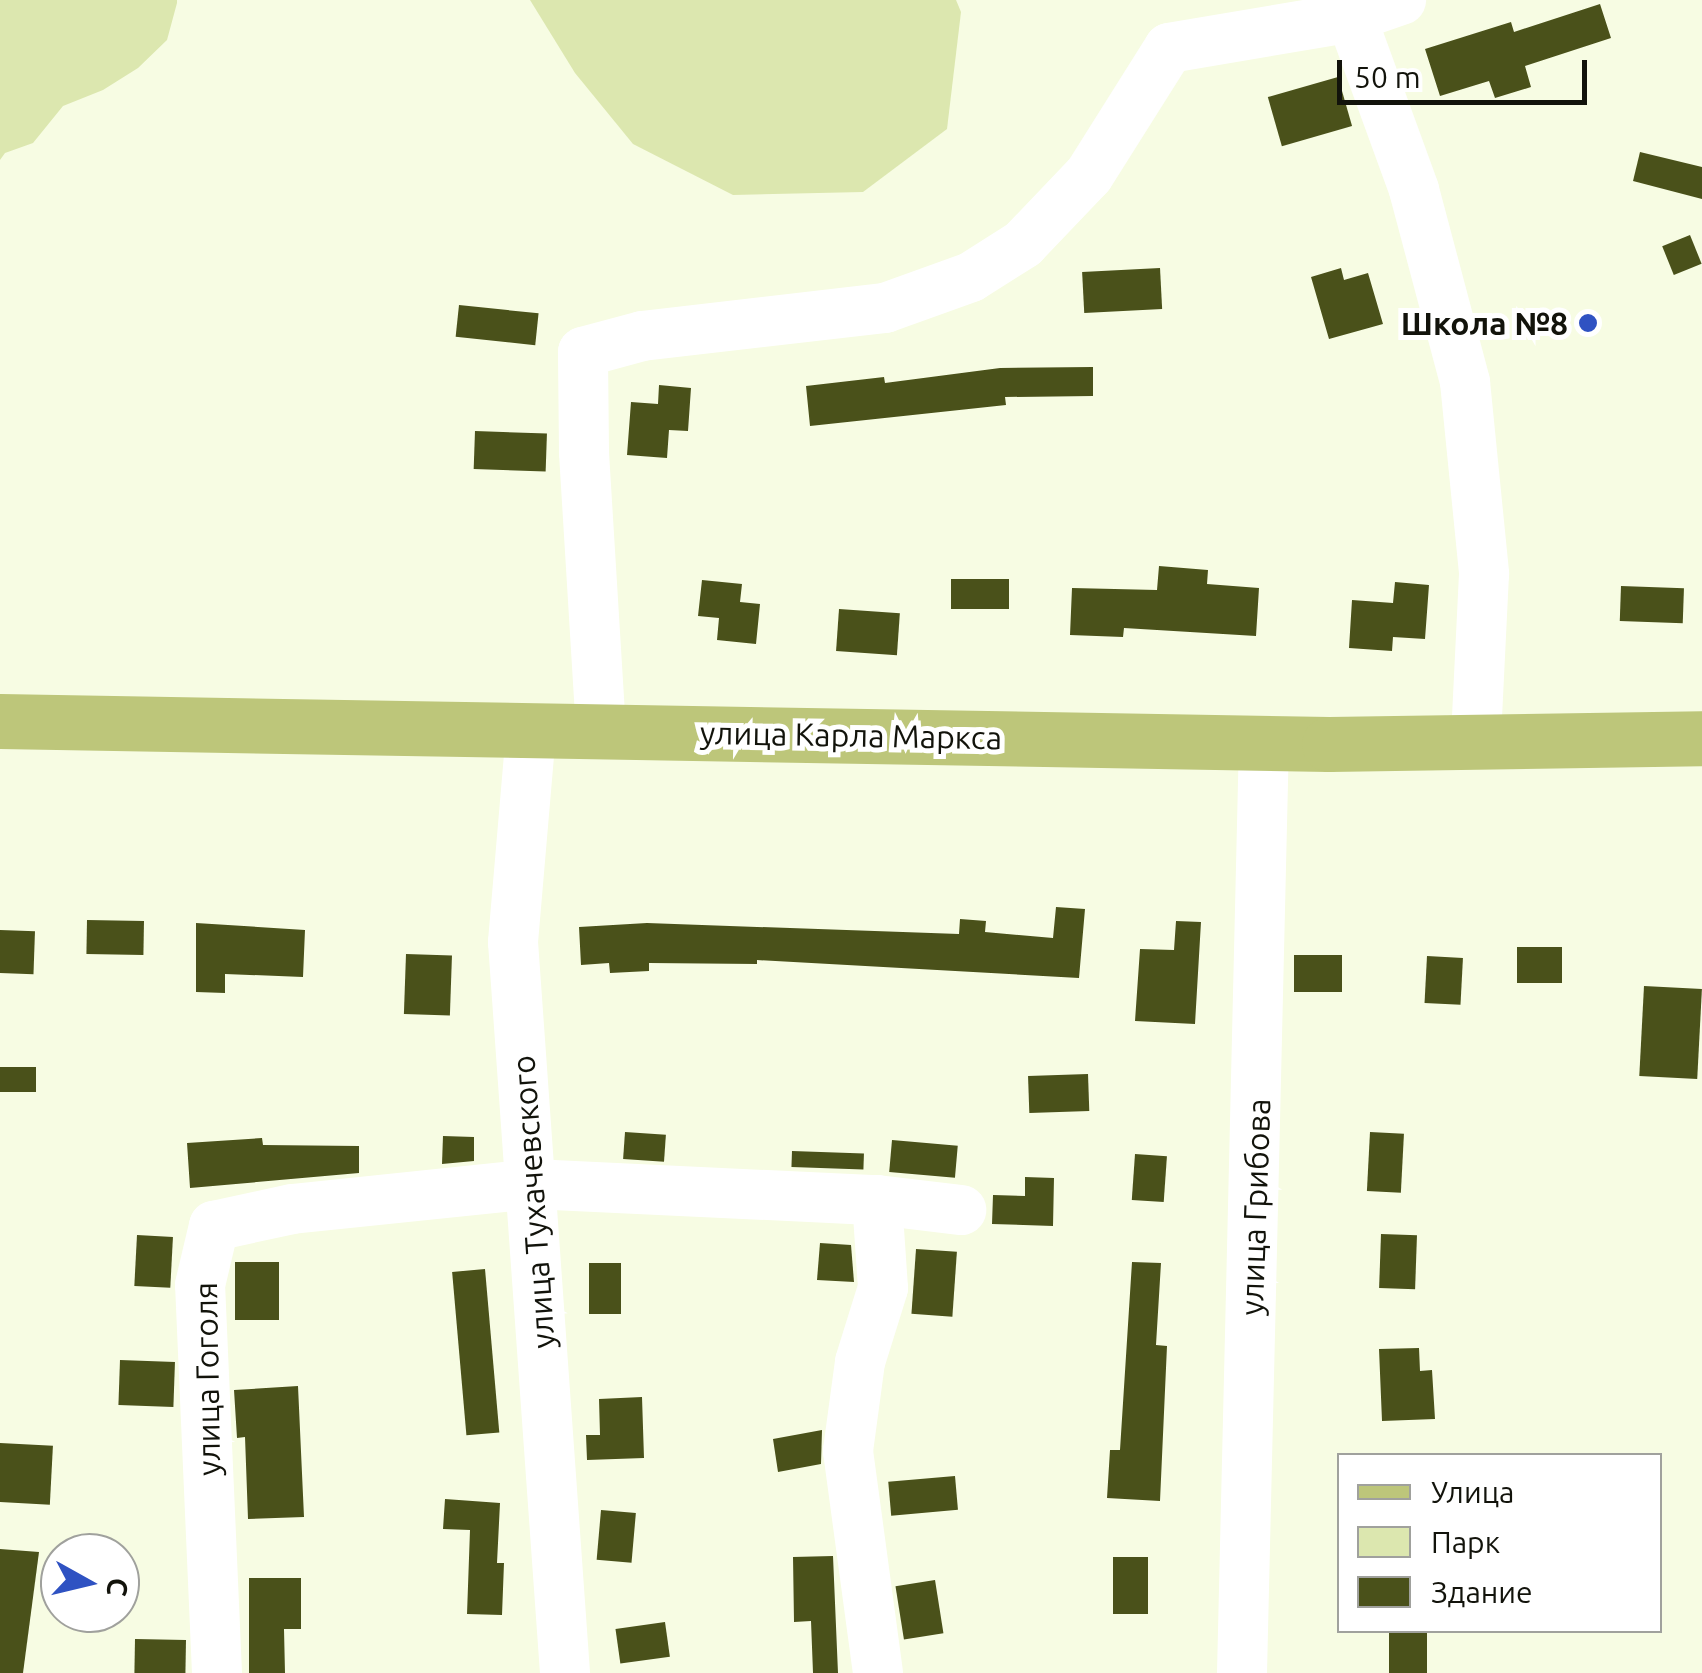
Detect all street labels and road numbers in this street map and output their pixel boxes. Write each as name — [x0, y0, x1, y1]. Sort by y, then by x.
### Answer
street label: улица Карла Маркса — [700, 713, 1002, 757]
street label: улица Тухачевского — [504, 1054, 562, 1350]
street label: улица Грибова — [1232, 1098, 1278, 1316]
street label: улица Гоголя — [186, 1282, 228, 1476]

